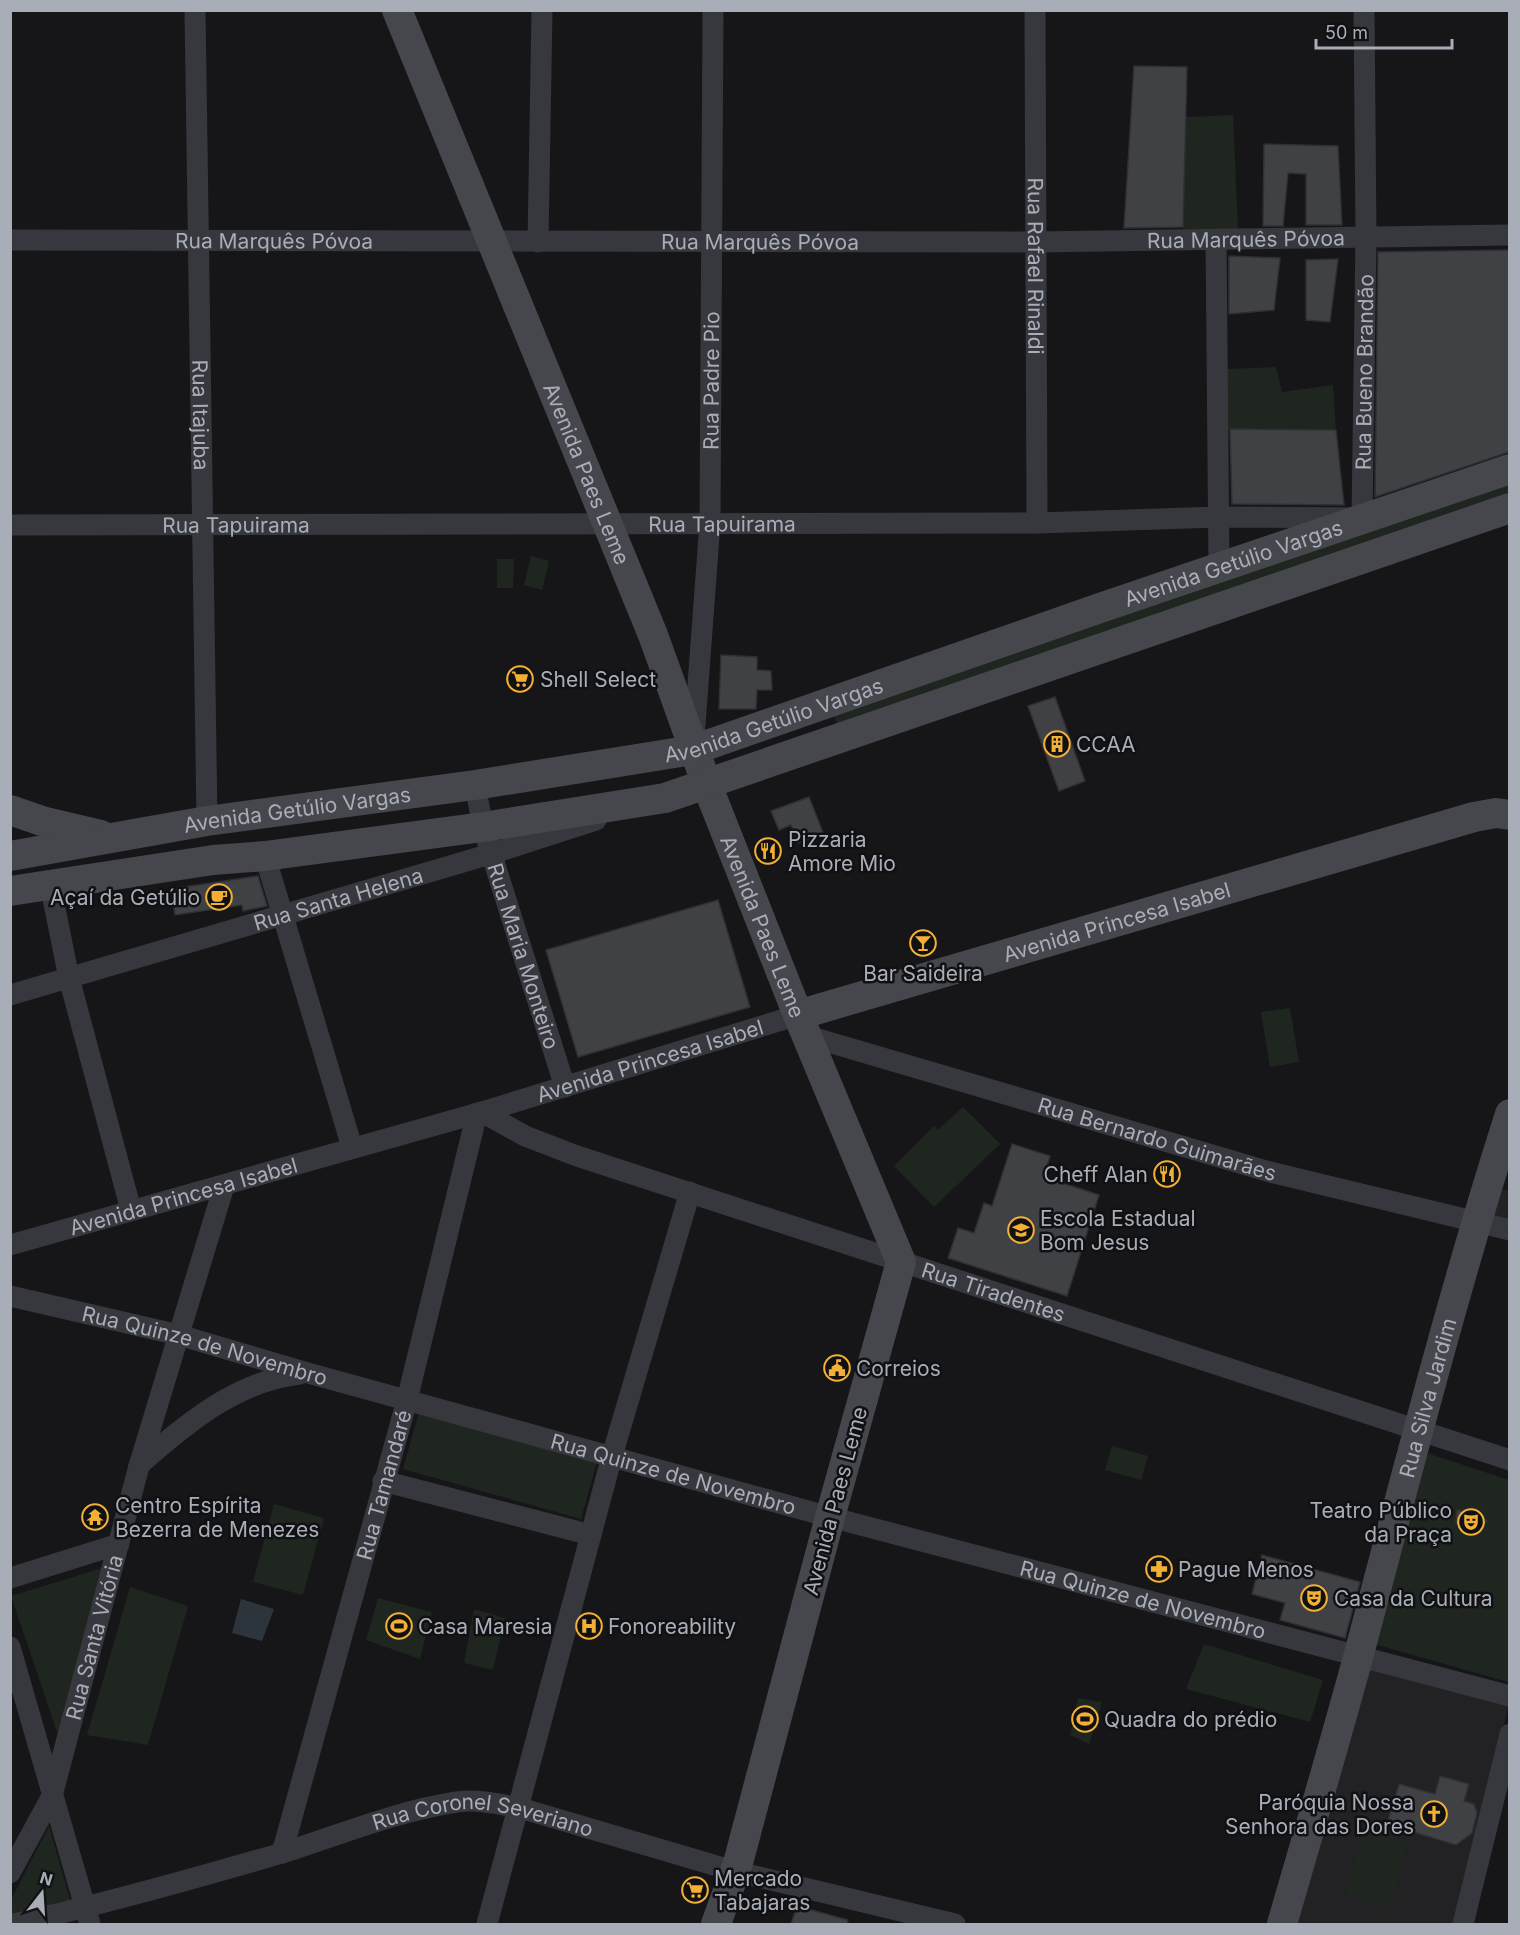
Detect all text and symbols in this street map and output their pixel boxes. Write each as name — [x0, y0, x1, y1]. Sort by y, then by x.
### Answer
scale bar — [1316, 12, 1452, 50]
text: 50 m — [1325, 22, 1368, 43]
street label: Rua Rafael Rinaldi — [1023, 177, 1049, 355]
street label: Rua Marquês Póvoa — [1147, 225, 1345, 253]
street label: Rua Marquês Póvoa — [175, 228, 373, 253]
street label: Rua Marquês Póvoa — [661, 229, 859, 254]
street label: Rua Bueno Brandão — [1350, 274, 1378, 470]
street label: Rua Padre Pio — [698, 311, 724, 450]
street label: Rua Itajuba — [188, 359, 214, 471]
street label: Avenida Paes Leme — [539, 379, 635, 568]
street label: Rua Tapuirama — [648, 511, 796, 536]
street label: Rua Tapuirama — [162, 512, 310, 537]
street label: Avenida Getúlio Vargas — [1121, 514, 1346, 611]
supermarket icon: Shell Select — [505, 664, 535, 694]
place label: Shell Select — [540, 667, 656, 692]
street label: Avenida Getúlio Vargas — [662, 672, 886, 767]
building icon: CCAA — [1042, 729, 1072, 759]
place label: CCAA — [1076, 732, 1136, 757]
street label: Avenida Getúlio Vargas — [181, 781, 412, 837]
place label: Pizzaria Amore Mio — [788, 827, 896, 876]
street label: Avenida Paes Leme — [716, 832, 810, 1021]
restaurant icon: Pizzaria Amore Mio — [753, 836, 783, 866]
street label: Rua Maria Monteiro — [483, 860, 565, 1052]
street label: Rua Santa Helena — [250, 862, 426, 935]
street label: Avenida Princesa Isabel — [1000, 877, 1233, 967]
cafe icon: Açaí da Getúlio — [204, 882, 234, 912]
place label: Açaí da Getúlio — [50, 885, 200, 910]
bar icon: Bar Saideira — [908, 928, 938, 958]
place label: Bar Saideira — [863, 961, 983, 986]
street label: Avenida Princesa Isabel — [534, 1014, 766, 1107]
street label: Rua Bernardo Guimarães — [1035, 1092, 1279, 1186]
street label: Avenida Princesa Isabel — [66, 1152, 300, 1240]
restaurant icon: Cheff Alan — [1152, 1159, 1182, 1189]
place label: Cheff Alan — [1044, 1162, 1148, 1187]
place label: Escola Estadual Bom Jesus — [1040, 1206, 1196, 1255]
school or university icon: Escola Estadual Bom Jesus — [1006, 1215, 1036, 1245]
street label: Rua Tiradentes — [919, 1257, 1068, 1327]
street label: Rua Quinze de Novembro — [80, 1301, 330, 1390]
street label: Rua Silva Jardim — [1394, 1315, 1461, 1480]
public building icon: Correios — [822, 1353, 852, 1383]
place label: Correios — [856, 1356, 941, 1381]
street label: Avenida Paes Leme — [798, 1404, 872, 1598]
street label: Rua Tamandaré — [351, 1407, 416, 1563]
street label: Rua Quinze de Novembro — [548, 1428, 799, 1520]
place label: Centro Espírita Bezerra de Menezes — [115, 1493, 319, 1542]
place label: Teatro Público da Praça — [1309, 1498, 1452, 1547]
temple icon: Centro Espírita Bezerra de Menezes — [80, 1502, 110, 1532]
theatre icon: Teatro Público da Praça — [1456, 1507, 1486, 1537]
street label: Rua Santa Vitória — [60, 1552, 128, 1723]
pharmacy icon: Pague Menos — [1144, 1554, 1174, 1584]
street label: Rua Quinze de Novembro — [1017, 1555, 1269, 1644]
place label: Pague Menos — [1178, 1557, 1314, 1582]
theatre icon: Casa da Cultura — [1299, 1583, 1329, 1613]
place label: Casa da Cultura — [1334, 1586, 1493, 1611]
sports icon: Casa Maresia — [384, 1611, 414, 1641]
hospital icon: Fonoreability — [574, 1611, 604, 1641]
place label: Casa Maresia — [418, 1614, 552, 1639]
place label: Fonoreability — [608, 1614, 736, 1639]
sports icon: Quadra do prédio — [1070, 1704, 1100, 1734]
place label: Quadra do prédio — [1104, 1707, 1277, 1732]
street label: Rua Coronel Severiano — [369, 1788, 596, 1841]
place label: Paróquia Nossa Senhora das Dores — [1225, 1790, 1414, 1839]
church icon: Paróquia Nossa Senhora das Dores — [1419, 1799, 1449, 1829]
north arrow — [12, 1863, 72, 1923]
place label: Mercado Tabajaras — [714, 1866, 810, 1915]
text: N — [38, 1867, 55, 1890]
supermarket icon: Mercado Tabajaras — [680, 1875, 710, 1905]

